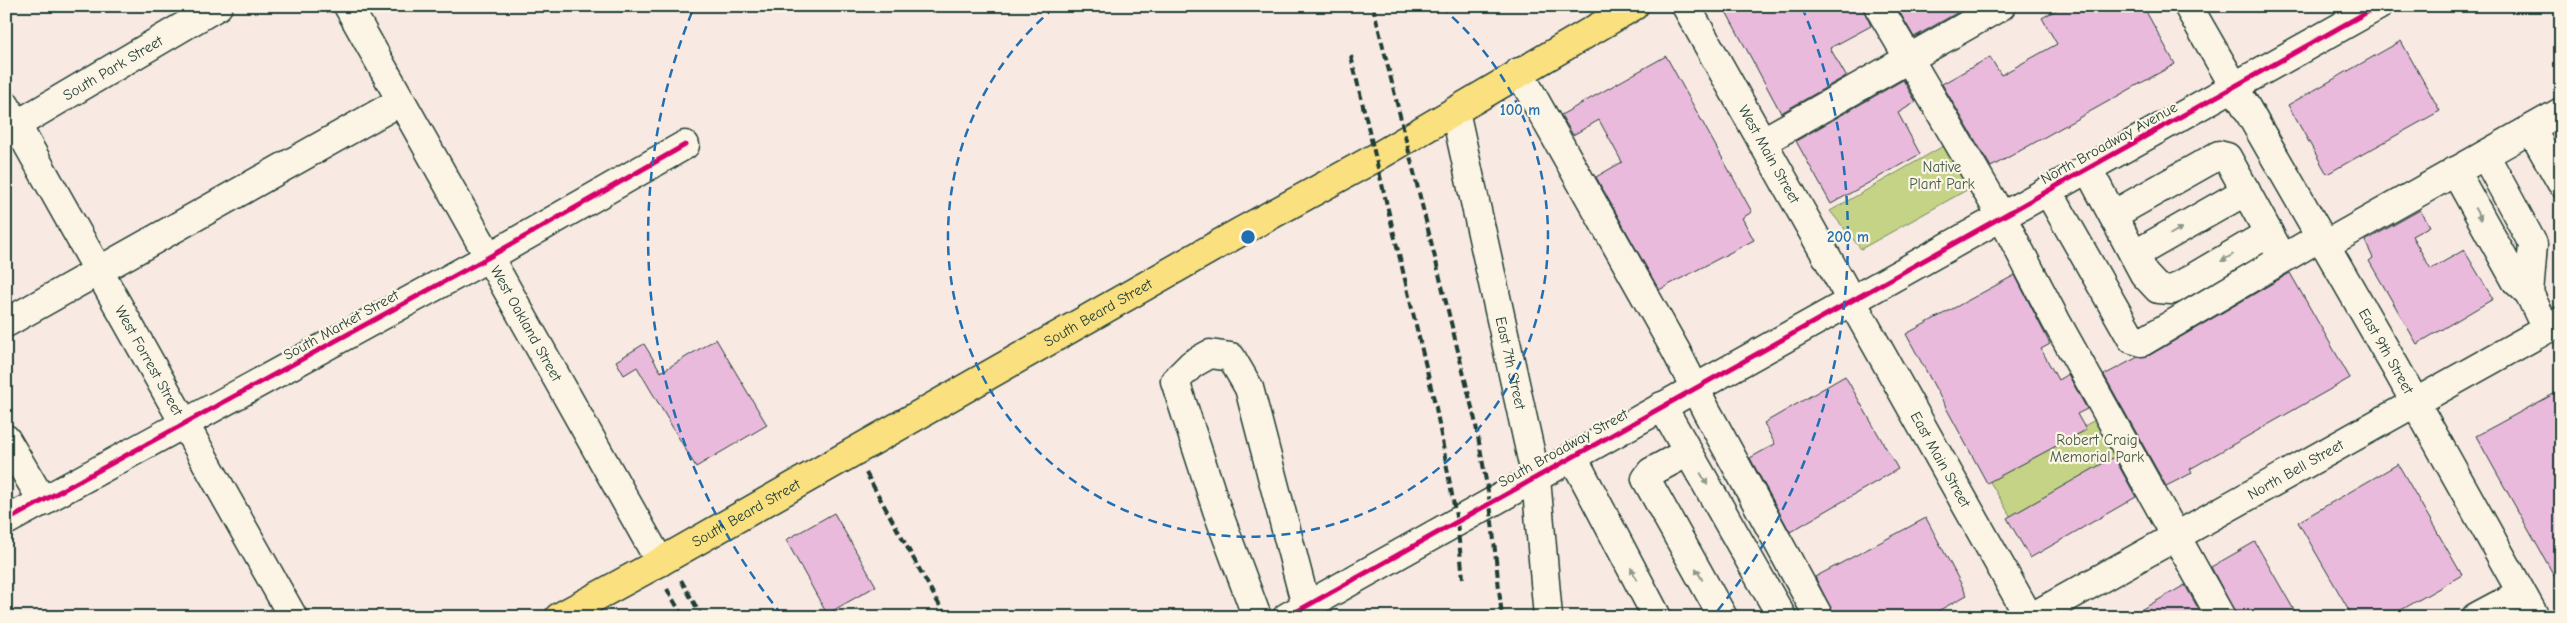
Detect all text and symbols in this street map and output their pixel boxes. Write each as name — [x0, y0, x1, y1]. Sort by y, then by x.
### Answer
street label: South Park Street — [60, 31, 166, 104]
street label: North Broadway Avenue — [2037, 98, 2181, 188]
text: 100 m — [1500, 101, 1540, 119]
street label: West Main Street — [1735, 102, 1804, 207]
park label: Native Plant Park — [1909, 158, 1976, 193]
one-way arrow — [2474, 207, 2483, 220]
one-way arrow — [2170, 226, 2183, 235]
centre of rings — [1239, 228, 1257, 246]
text: 200 m — [1827, 228, 1869, 246]
one-way arrow — [2220, 253, 2233, 262]
street label: West Oakland Street — [487, 263, 566, 385]
street label: South Beard Street — [1041, 274, 1156, 351]
street label: South Market Street — [280, 286, 402, 364]
street label: West Forrest Street — [111, 303, 187, 419]
street label: East 9th Street — [2355, 305, 2418, 398]
street label: East 7th Street — [1492, 315, 1530, 412]
street label: South Broadway Street — [1495, 404, 1632, 491]
street label: East Main Street — [1907, 408, 1975, 511]
park label: Robert Craig Memorial Park — [2050, 431, 2145, 466]
street label: North Bell Street — [2244, 435, 2347, 504]
one-way arrow — [1699, 472, 1708, 485]
street label: South Beard Street — [689, 475, 804, 551]
one-way arrow — [1630, 566, 1638, 581]
one-way arrow — [1695, 567, 1703, 582]

